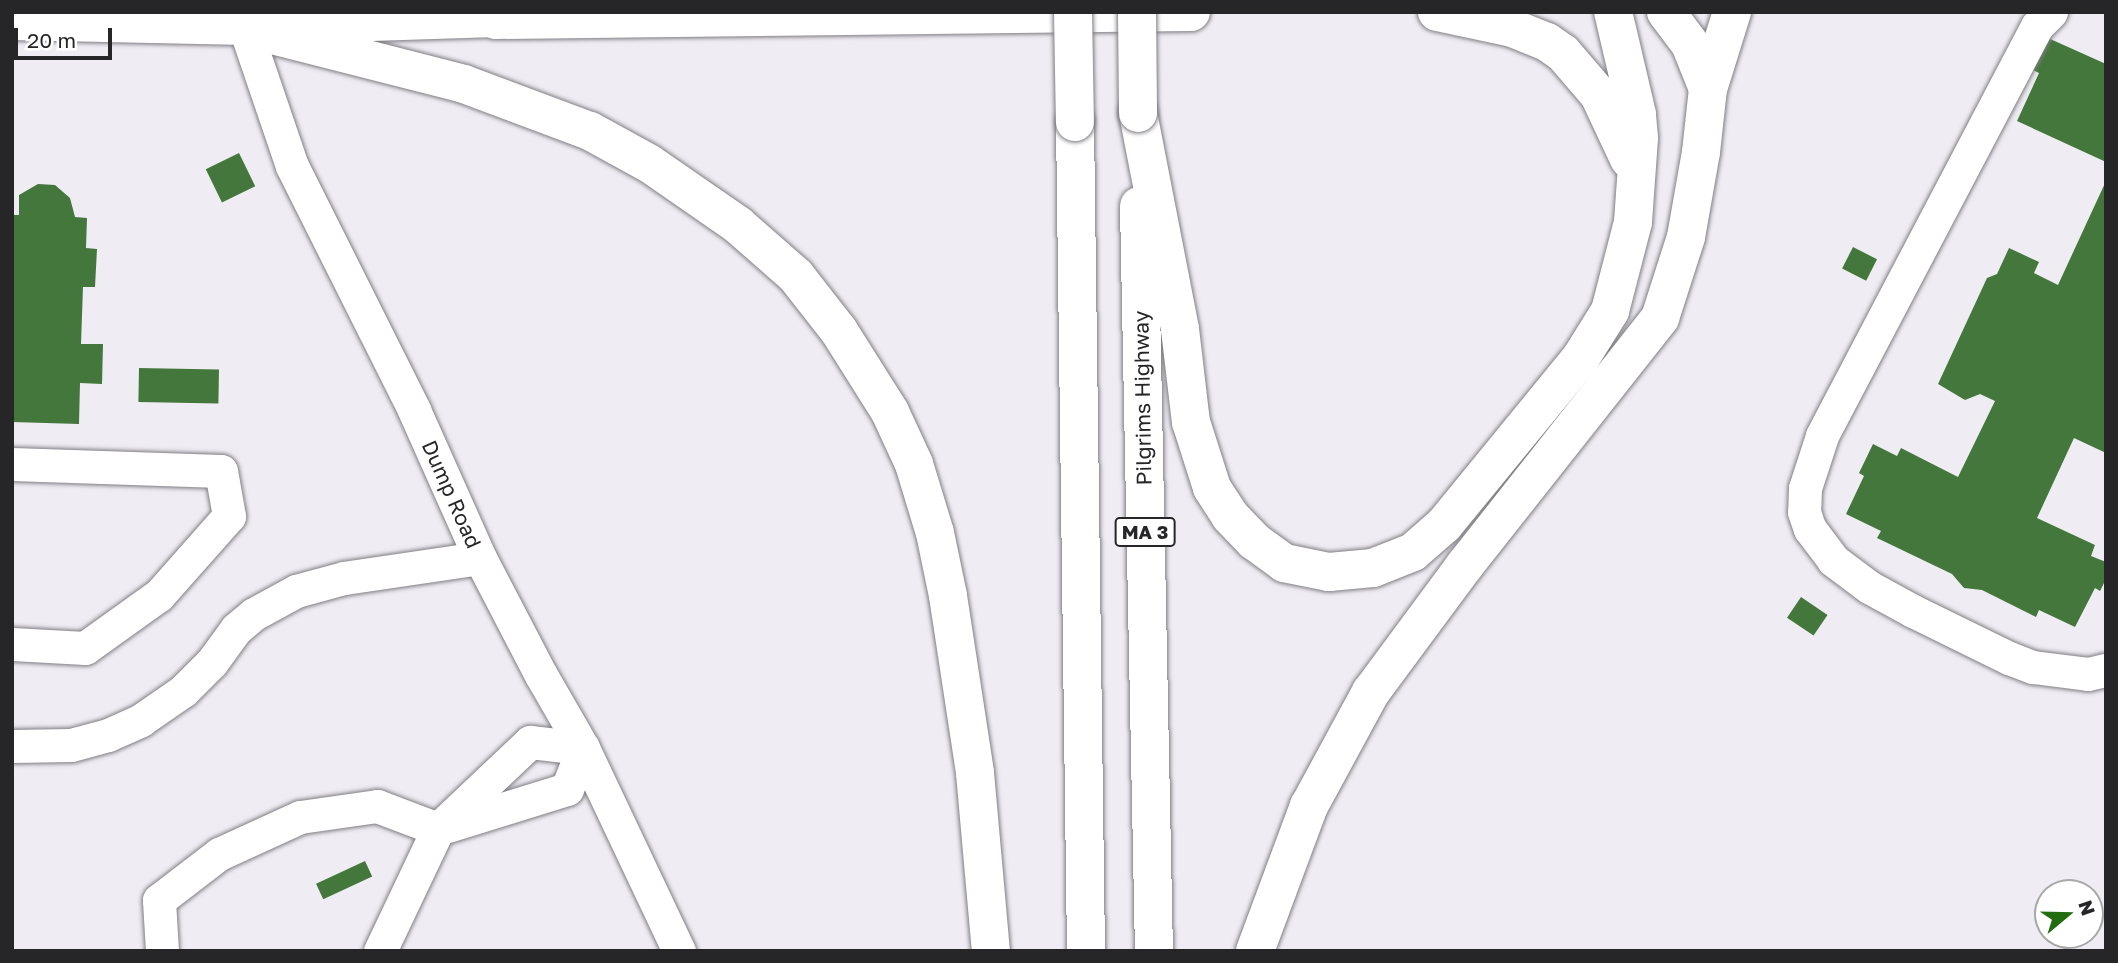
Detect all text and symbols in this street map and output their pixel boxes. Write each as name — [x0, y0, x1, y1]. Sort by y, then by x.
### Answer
scale bar — [18, 14, 116, 58]
text: 20 m — [27, 27, 76, 53]
street label: Pilgrims Highway — [1128, 310, 1156, 486]
street label: Dump Road — [417, 436, 487, 552]
road number: MA 3 — [1114, 516, 1176, 548]
north arrow — [2034, 879, 2104, 949]
text: N — [2074, 897, 2101, 918]

